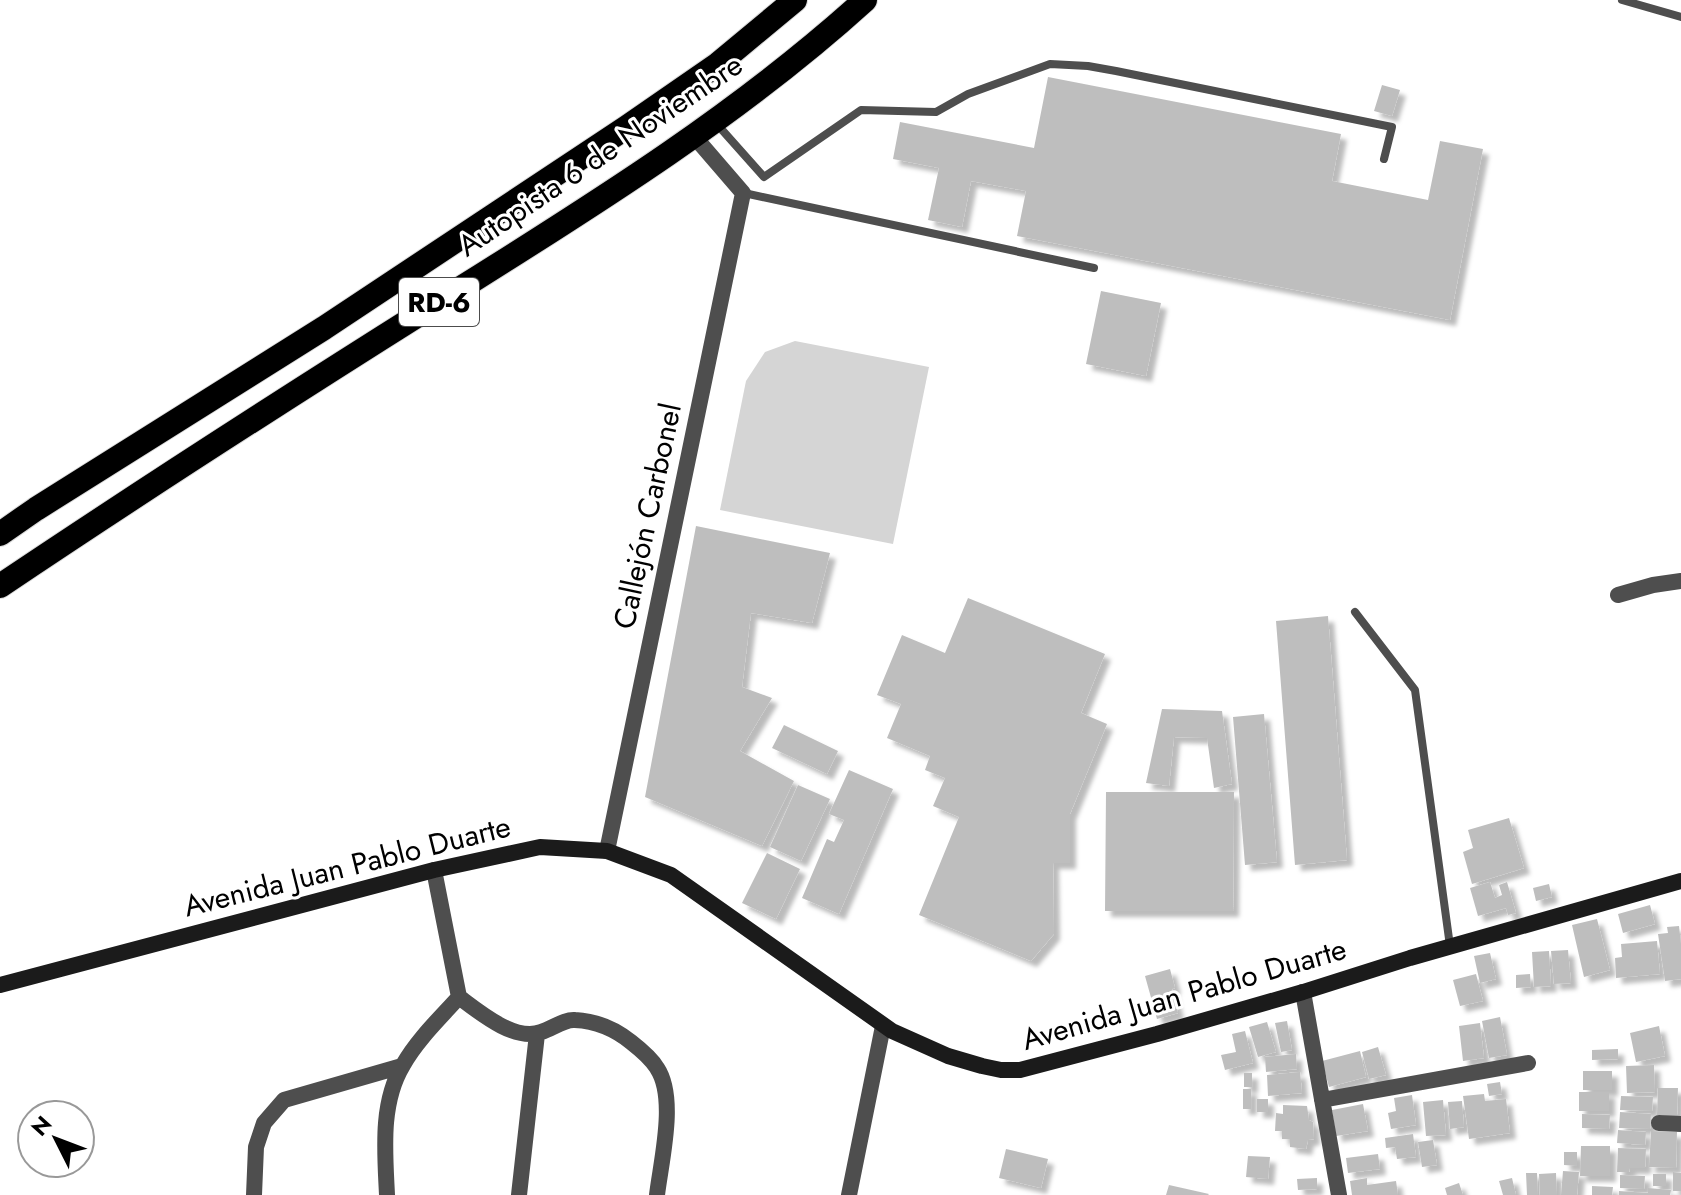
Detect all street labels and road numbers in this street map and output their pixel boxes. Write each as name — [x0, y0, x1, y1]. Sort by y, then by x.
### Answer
street label: Autopista 6 de Noviembre — [449, 43, 751, 267]
road number: RD-6 — [399, 278, 479, 326]
street label: Callejón Carbonel — [602, 399, 692, 633]
street label: Avenida Juan Pablo Duarte — [179, 805, 515, 927]
street label: Avenida Juan Pablo Duarte — [1017, 927, 1351, 1061]

